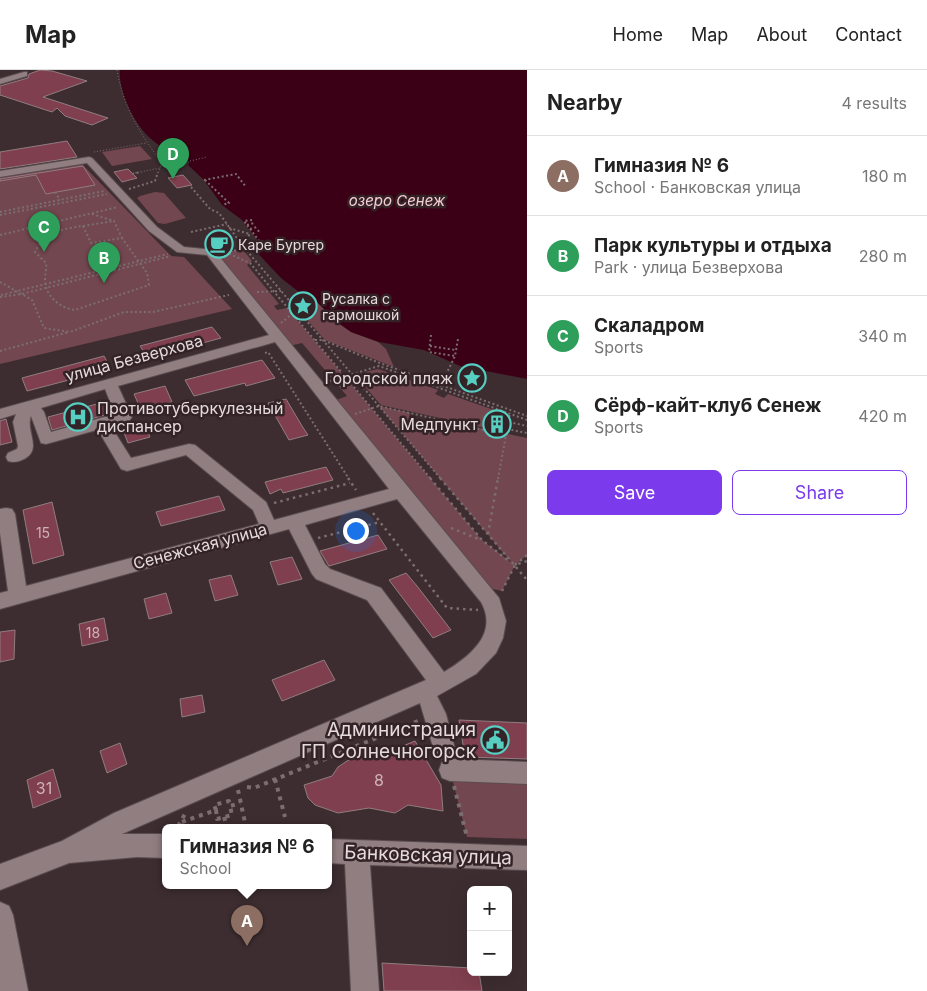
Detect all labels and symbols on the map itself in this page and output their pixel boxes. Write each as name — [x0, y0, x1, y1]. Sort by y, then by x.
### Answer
pin: D — [157, 138, 189, 179]
water label: озеро Сенеж — [349, 191, 446, 210]
pin: C — [28, 211, 60, 252]
cafe icon: Каре Бургер — [204, 229, 234, 259]
place label: Каре Бургер — [238, 236, 324, 253]
pin: B — [88, 242, 120, 283]
place label: Русалка с гармошкой — [322, 290, 399, 323]
place icon: Русалка с гармошкой — [288, 291, 318, 321]
street label: улица Безверхова — [63, 330, 205, 386]
place icon: Городской пляж — [457, 363, 487, 393]
place label: Городской пляж — [325, 368, 453, 388]
place label: Противотуберкулезный диспансер — [97, 398, 283, 436]
hospital icon: Противотуберкулезный диспансер — [63, 402, 93, 432]
building icon: Медпункт — [482, 409, 512, 439]
place label: Медпункт — [400, 414, 479, 434]
your location — [343, 518, 369, 544]
street label: Сенежская улица — [131, 519, 269, 573]
house number: 15 — [36, 524, 50, 541]
house number: 18 — [86, 624, 100, 641]
place label: Администрация ГП Солнечногорск — [301, 718, 477, 763]
public building icon: Администрация ГП Солнечногорск — [480, 725, 510, 755]
house number: 8 — [374, 770, 384, 790]
house number: 31 — [36, 778, 52, 798]
street label: Банковская улица — [344, 841, 512, 869]
pin: A — [231, 905, 263, 946]

